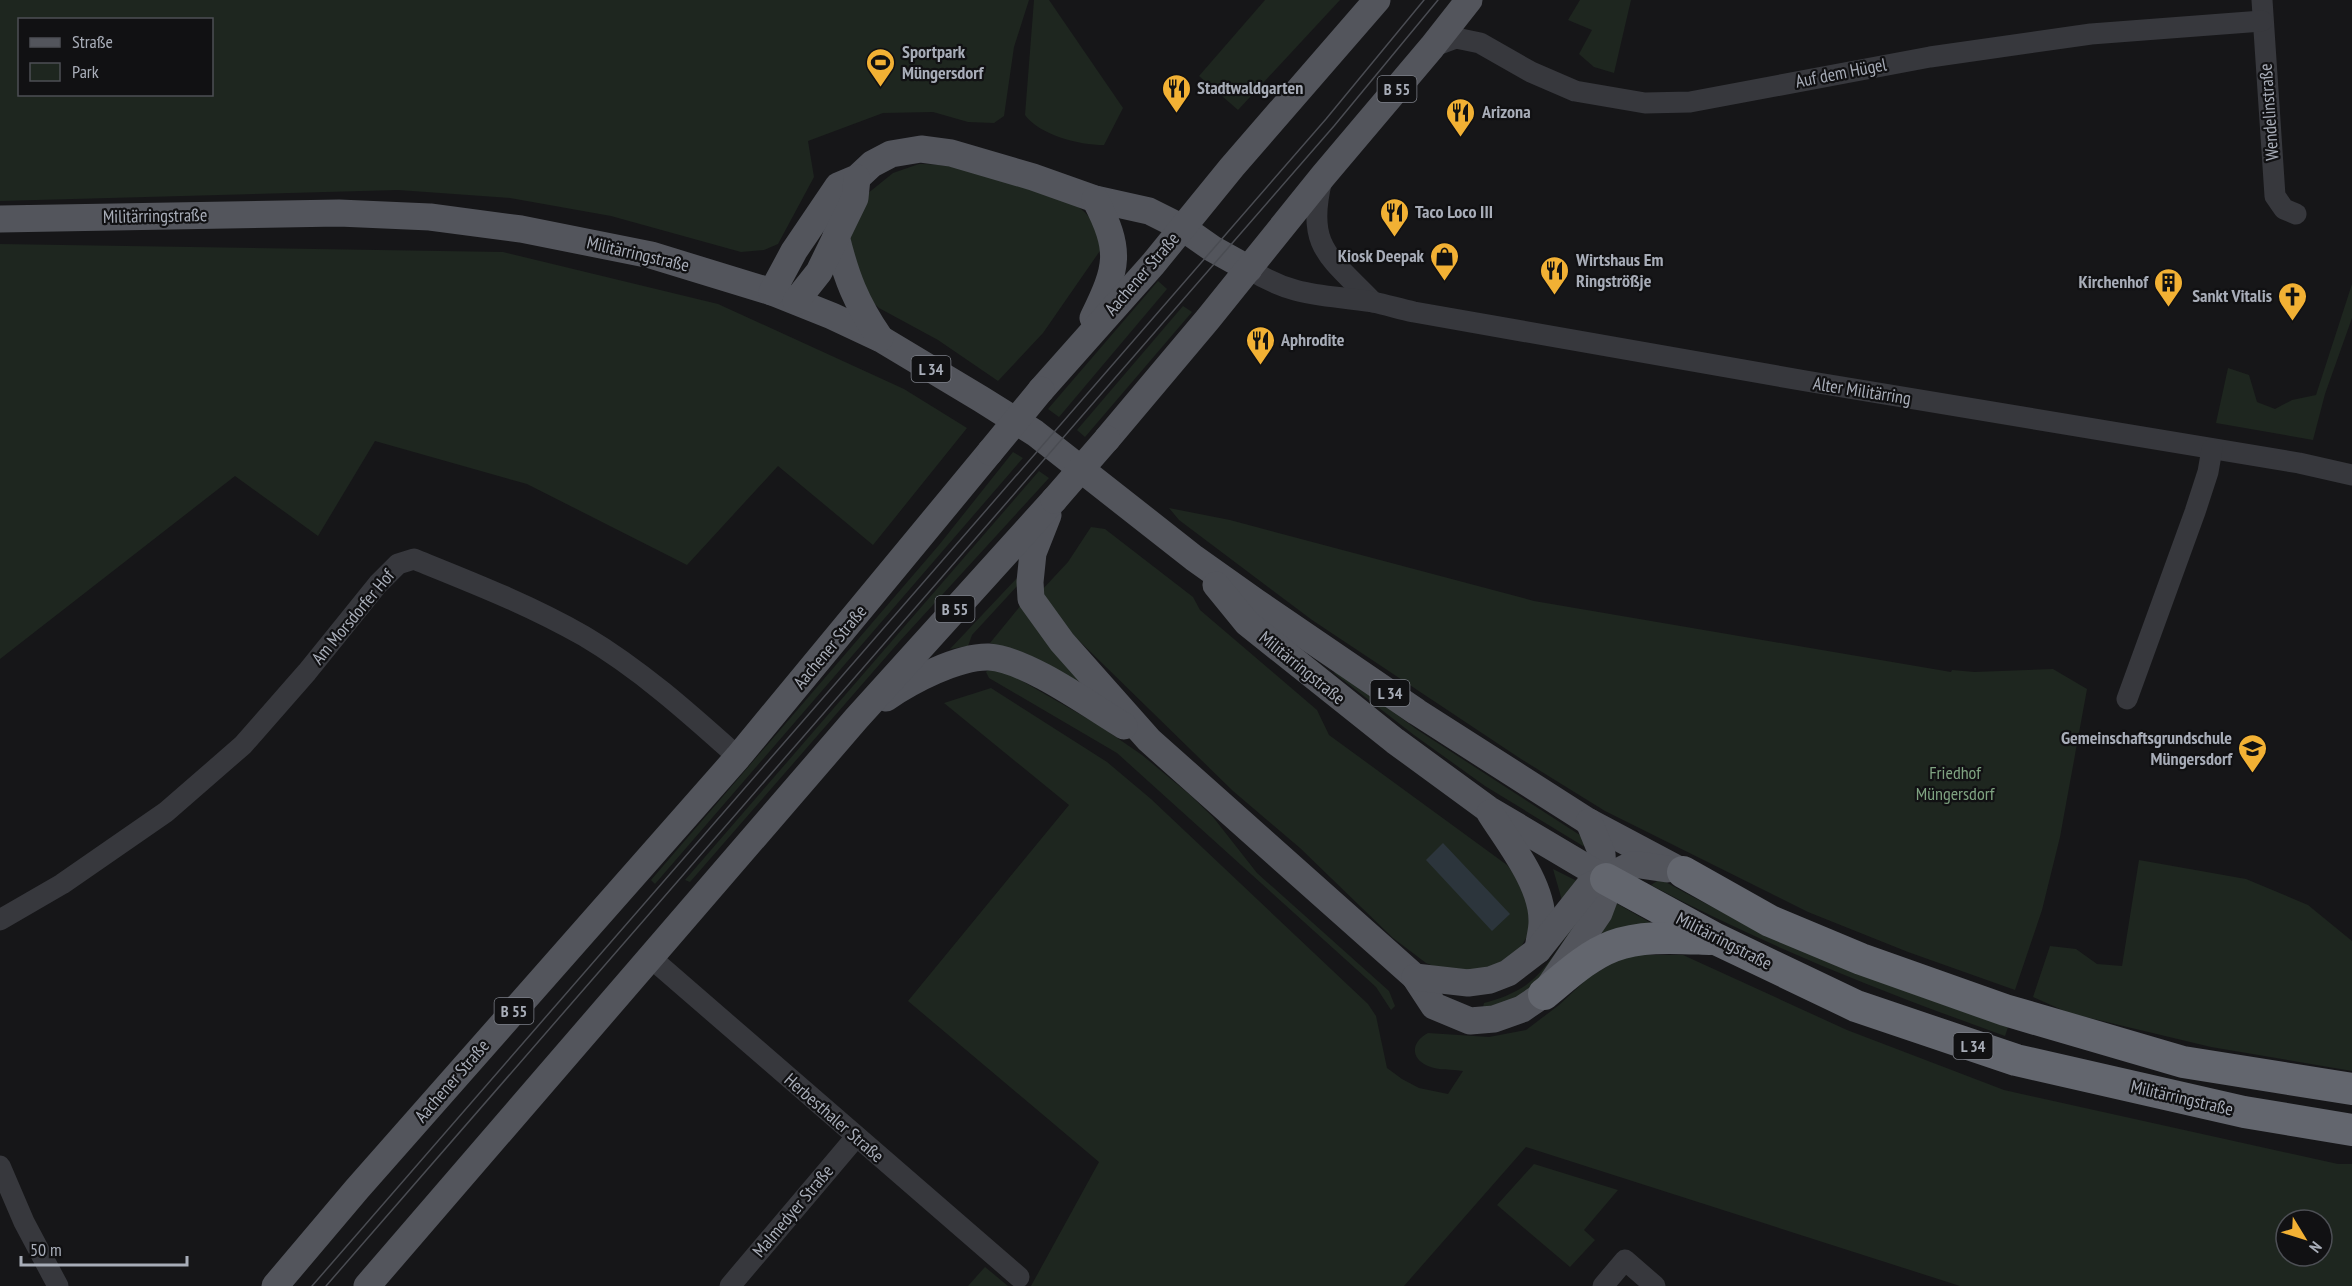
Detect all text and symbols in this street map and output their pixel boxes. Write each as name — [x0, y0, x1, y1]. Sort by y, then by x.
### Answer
legend — [18, 18, 213, 96]
text: Straße — [72, 30, 113, 53]
place label: Sportpark Müngersdorf — [902, 40, 985, 84]
sports icon: Sportpark Müngersdorf — [865, 46, 897, 88]
street label: Auf dem Hügel — [1793, 52, 1889, 93]
text: Park — [72, 60, 99, 83]
street label: Wendelinstraße — [2254, 63, 2283, 161]
restaurant icon: Stadtwaldgarten — [1160, 72, 1192, 114]
place label: Stadtwaldgarten — [1197, 76, 1303, 99]
road number: B 55 — [1378, 76, 1416, 102]
restaurant icon: Arizona — [1445, 96, 1477, 138]
place label: Arizona — [1481, 100, 1531, 123]
restaurant icon: Taco Loco III — [1378, 196, 1410, 238]
place label: Taco Loco III — [1415, 200, 1493, 223]
street label: Militärringstraße — [103, 203, 207, 228]
street label: Aachener Straße — [1099, 227, 1184, 320]
street label: Militärringstraße — [585, 231, 692, 276]
shop icon: Kiosk Deepak — [1429, 240, 1461, 282]
place label: Kiosk Deepak — [1338, 244, 1425, 267]
place label: Wirtshaus Em Ringströßje — [1575, 248, 1663, 292]
restaurant icon: Wirtshaus Em Ringströßje — [1539, 254, 1571, 296]
building icon: Kirchenhof — [2153, 266, 2185, 308]
place label: Kirchenhof — [2078, 270, 2149, 293]
church icon: Sankt Vitalis — [2277, 280, 2309, 322]
place label: Sankt Vitalis — [2192, 284, 2272, 307]
restaurant icon: Aphrodite — [1244, 324, 1276, 366]
place label: Aphrodite — [1280, 328, 1345, 351]
road number: L 34 — [912, 356, 950, 382]
street label: Alter Militärring — [1812, 371, 1913, 410]
street label: Am Morsdorfer Hof — [306, 563, 400, 669]
road number: B 55 — [936, 596, 974, 622]
street label: Aachener Straße — [788, 600, 871, 693]
street label: Militärringstraße — [1254, 626, 1350, 709]
road number: L 34 — [1370, 680, 1410, 706]
place label: Gemeinschaftsgrundschule Müngersdorf — [2061, 726, 2233, 770]
school or university icon: Gemeinschaftsgrundschule Müngersdorf — [2237, 732, 2269, 774]
park label: Friedhof Müngersdorf — [1916, 761, 1996, 805]
street label: Militärringstraße — [1672, 907, 1776, 975]
road number: B 55 — [494, 998, 534, 1024]
road number: L 34 — [1954, 1033, 1992, 1059]
street label: Aachener Straße — [409, 1034, 494, 1127]
street label: Herbesthaler Straße — [780, 1068, 889, 1167]
street label: Militärringstraße — [2129, 1075, 2236, 1120]
street label: Malmedyer Straße — [747, 1160, 838, 1262]
north arrow — [2274, 1208, 2334, 1268]
scale bar — [21, 1229, 188, 1267]
text: 50 m — [30, 1238, 62, 1261]
text: N — [2305, 1238, 2326, 1257]

